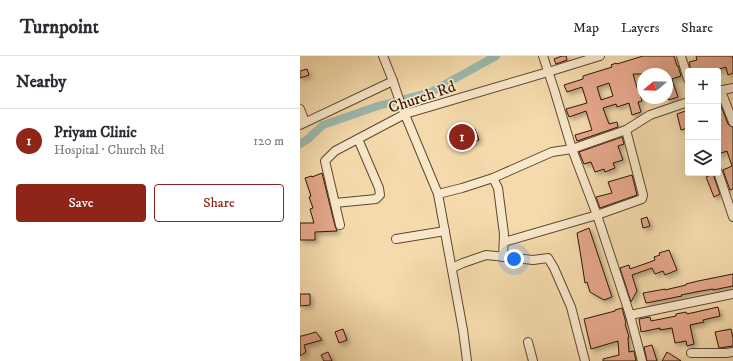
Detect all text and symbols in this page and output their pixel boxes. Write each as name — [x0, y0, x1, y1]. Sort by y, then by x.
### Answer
text: Turnpoint — [20, 16, 99, 39]
text: Map — [573, 19, 599, 37]
text: Layers — [621, 19, 659, 37]
text: Share — [681, 19, 713, 37]
north arrow — [637, 68, 673, 104]
map controls — [685, 68, 721, 176]
button: + — [685, 68, 721, 104]
text: Nearby — [16, 71, 66, 93]
street label: Church Rd — [386, 76, 458, 118]
button: − — [685, 104, 721, 140]
pin: 1 — [449, 122, 475, 152]
text: Priyam Clinic — [54, 123, 137, 142]
text: 1 — [27, 133, 31, 149]
text: 120 m — [253, 133, 284, 149]
button: layers — [685, 140, 721, 176]
text: Hospital · Church Rd — [54, 142, 164, 158]
button: Save — [16, 184, 146, 222]
button: Share — [154, 184, 284, 222]
your location — [504, 249, 524, 269]

